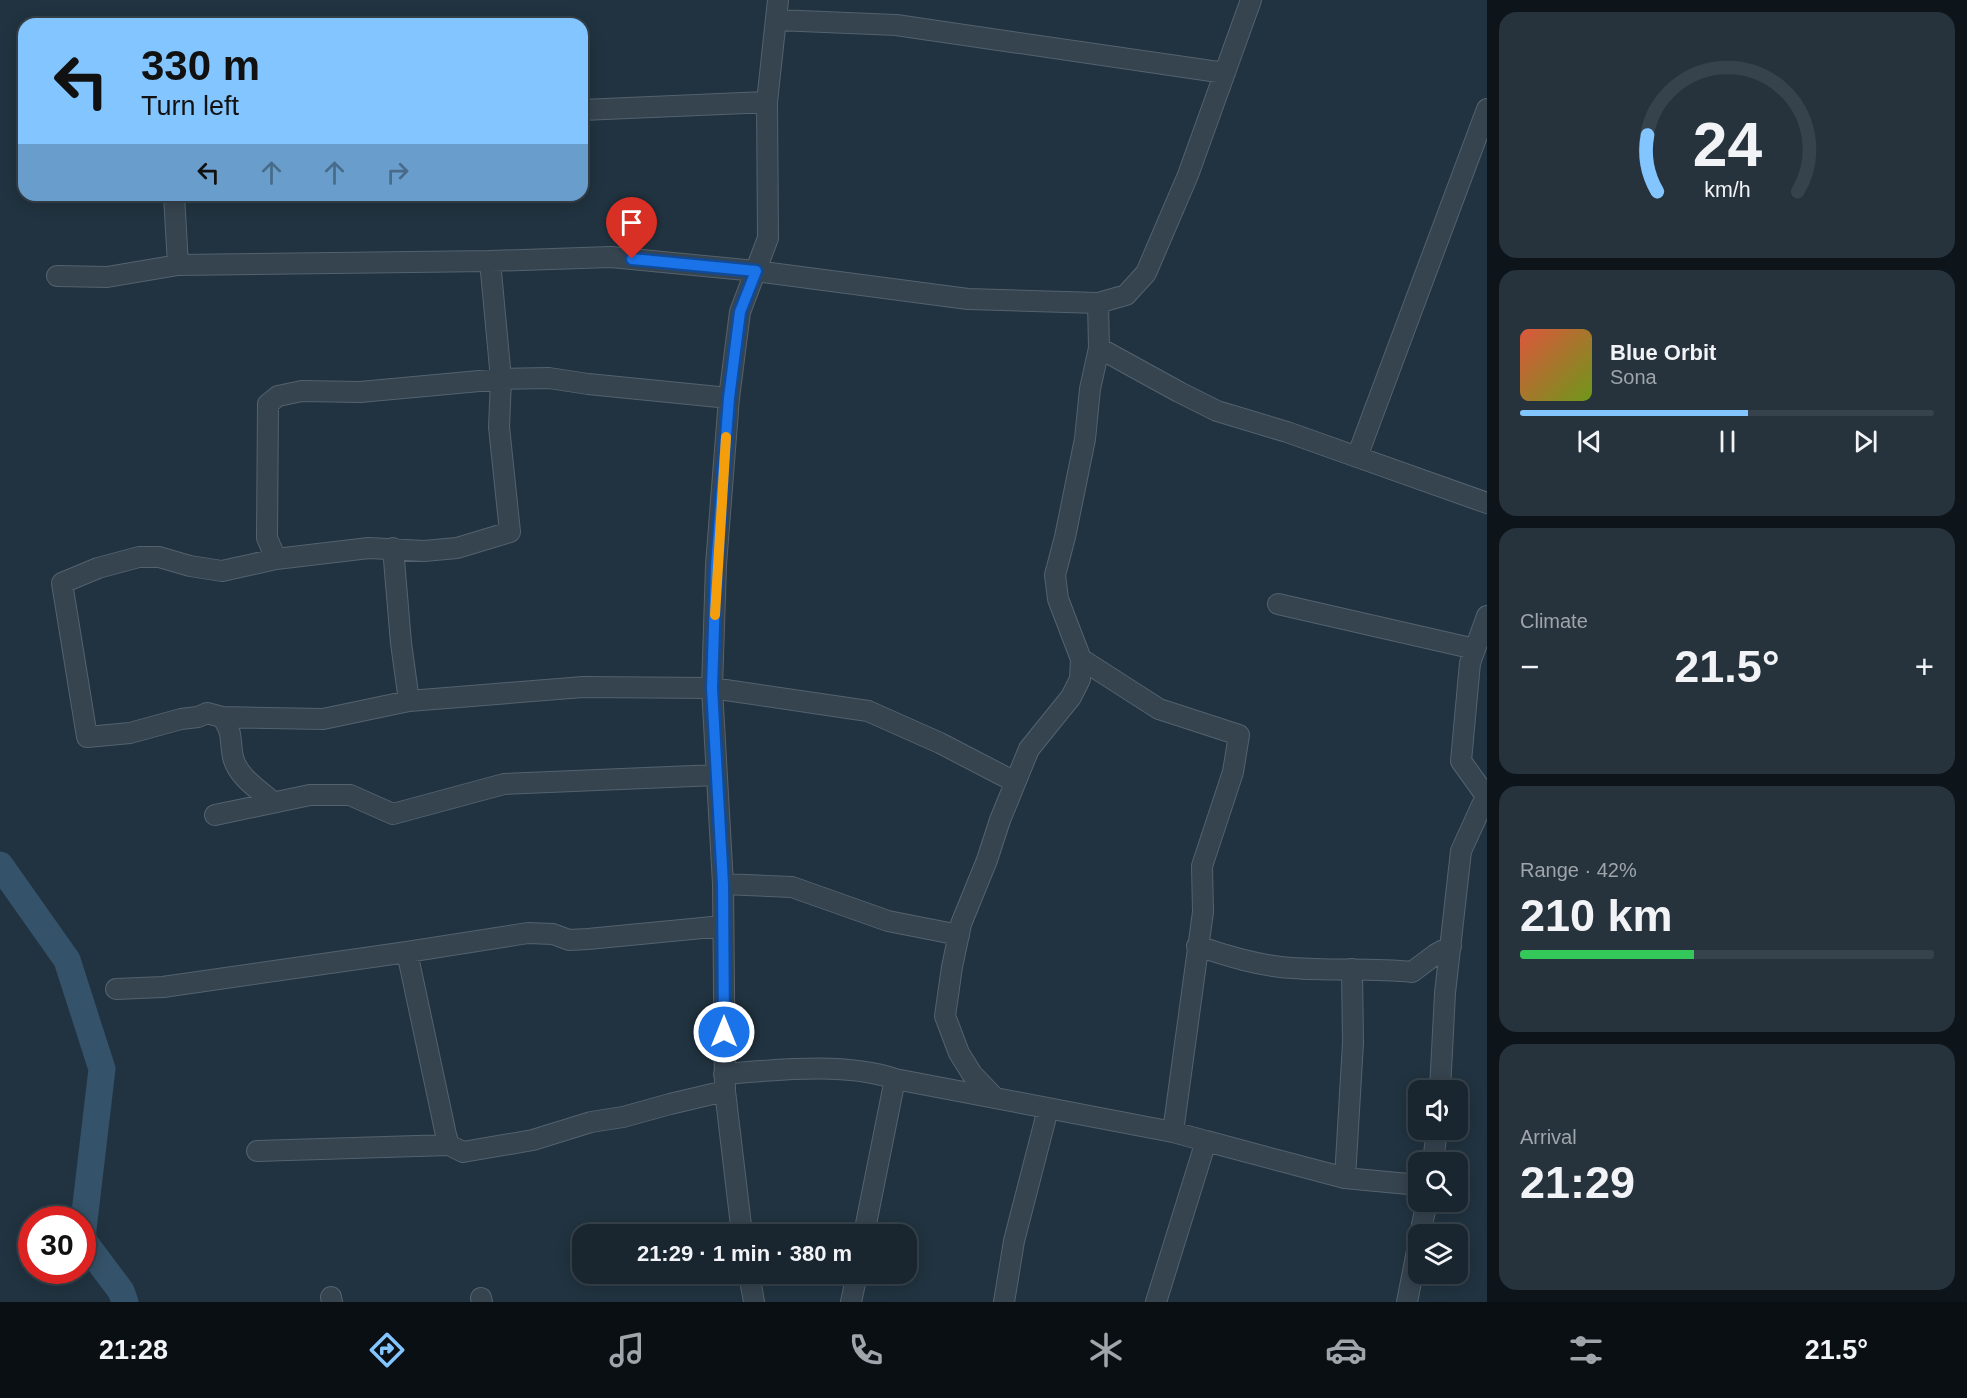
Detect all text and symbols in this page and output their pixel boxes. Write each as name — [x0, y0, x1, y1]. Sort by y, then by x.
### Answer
icon: left — [42, 42, 120, 120]
text: 330 m — [141, 42, 260, 89]
text: Turn left — [141, 91, 239, 121]
text: 24 — [1692, 110, 1762, 179]
icon: left — [192, 156, 225, 189]
icon: ahead — [255, 156, 288, 189]
icon: ahead — [318, 156, 351, 189]
icon: right — [381, 156, 414, 189]
text: km/h — [1704, 178, 1750, 202]
pin — [606, 197, 657, 259]
icon: arrive — [615, 206, 648, 239]
text: Blue Orbit — [1610, 340, 1716, 365]
text: Sona — [1610, 366, 1657, 388]
icon: previous — [1573, 425, 1606, 458]
icon: pause — [1711, 425, 1744, 458]
icon: next — [1849, 425, 1882, 458]
text: Climate — [1520, 610, 1588, 632]
text: 21.5° — [1674, 641, 1780, 692]
text: − — [1520, 648, 1539, 685]
text: + — [1915, 648, 1934, 685]
text: Range · 42% — [1520, 859, 1637, 881]
text: 210 km — [1520, 890, 1673, 941]
position arrow — [692, 1000, 756, 1064]
map controls — [1408, 1080, 1468, 1284]
button: sound — [1408, 1080, 1468, 1140]
text: Arrival — [1520, 1126, 1577, 1148]
button: search — [1408, 1152, 1468, 1212]
text: 21:29 — [1520, 1157, 1635, 1208]
speed limit sign: 30 — [18, 1206, 96, 1284]
button: layers — [1408, 1224, 1468, 1284]
text: 21:29 · 1 min · 380 m — [637, 1241, 852, 1266]
icon: directions — [366, 1329, 408, 1371]
icon: music — [606, 1329, 648, 1371]
icon: phone — [845, 1329, 887, 1371]
icon: climate — [1085, 1329, 1127, 1371]
icon: car — [1325, 1329, 1367, 1371]
icon: filters — [1565, 1329, 1607, 1371]
text: 21:28 — [99, 1335, 168, 1365]
text: 21.5° — [1805, 1335, 1868, 1365]

